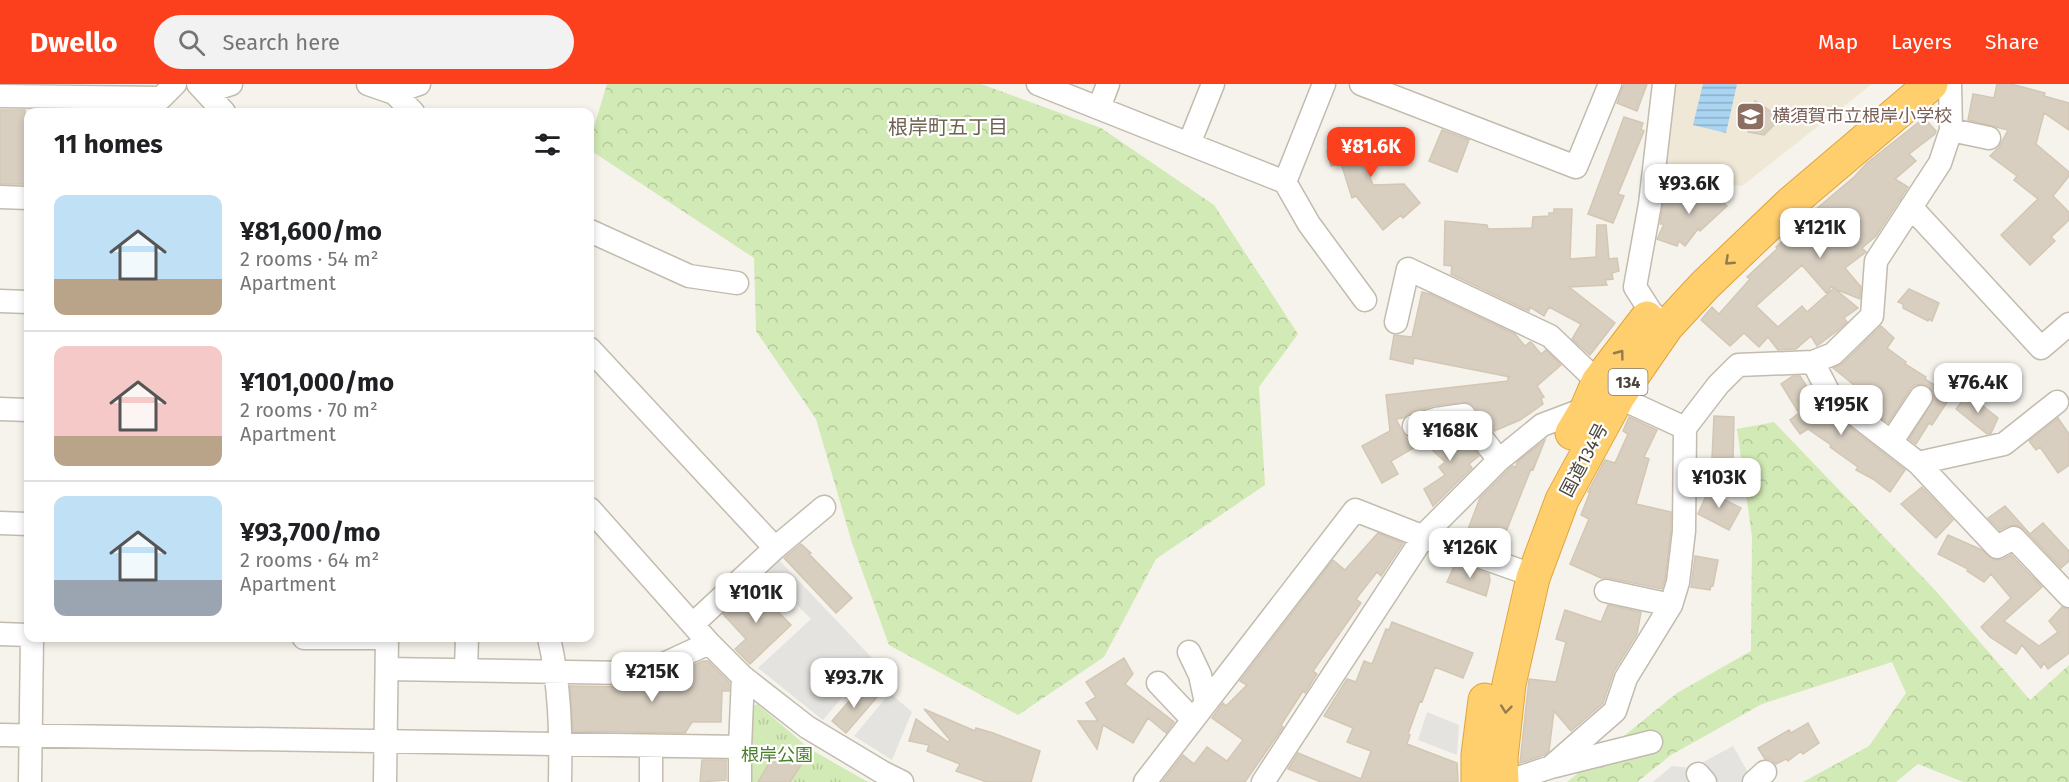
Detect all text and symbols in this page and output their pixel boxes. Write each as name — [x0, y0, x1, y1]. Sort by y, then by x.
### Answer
search box — [154, 15, 574, 69]
text: Dwello — [30, 26, 118, 59]
icon: search — [175, 26, 208, 59]
text: Search here — [223, 29, 340, 56]
text: Map — [1818, 29, 1858, 55]
text: Layers — [1891, 29, 1952, 55]
text: Share — [1985, 29, 2039, 55]
school or university icon: 横須賀市立根岸小学校 — [1735, 100, 1767, 132]
place label: 横須賀市立根岸小学校 — [1772, 105, 1952, 127]
district label: 根岸町五丁目 — [888, 115, 1008, 139]
pin: ¥81.6K — [1322, 127, 1420, 178]
icon: filters — [531, 128, 564, 161]
text: 11 homes — [54, 129, 163, 160]
text: ¥81.6K — [1341, 134, 1401, 158]
pin: ¥93.6K — [1640, 164, 1738, 215]
text: ¥93.6K — [1659, 171, 1719, 195]
pin: ¥121K — [1778, 208, 1862, 259]
text: ¥121K — [1794, 215, 1846, 239]
text: ¥81,600/mo — [240, 216, 382, 247]
icon: home — [102, 219, 174, 291]
text: 2 rooms · 54 m² — [240, 247, 379, 271]
one-way arrow — [1726, 254, 1737, 265]
text: Apartment — [240, 271, 336, 295]
one-way arrow — [1612, 349, 1623, 360]
pin: ¥76.4K — [1929, 363, 2027, 414]
text: ¥101,000/mo — [240, 367, 394, 398]
road number: 134 — [1608, 369, 1648, 395]
icon: home — [102, 370, 174, 442]
text: ¥76.4K — [1948, 370, 2008, 394]
pin: ¥195K — [1799, 385, 1883, 436]
text: ¥195K — [1814, 392, 1868, 416]
text: 2 rooms · 70 m² — [240, 398, 378, 422]
pin: ¥168K — [1408, 411, 1492, 462]
text: ¥168K — [1422, 418, 1478, 442]
street label: 国道134号 — [1555, 419, 1613, 501]
text: Apartment — [240, 422, 336, 446]
pin: ¥103K — [1677, 458, 1761, 509]
text: ¥103K — [1692, 465, 1746, 489]
text: ¥93,700/mo — [240, 517, 380, 548]
icon: home — [102, 520, 174, 592]
pin: ¥126K — [1428, 528, 1512, 579]
text: ¥126K — [1443, 535, 1497, 559]
text: 2 rooms · 64 m² — [240, 548, 379, 572]
text: Apartment — [240, 572, 336, 596]
pin: ¥101K — [714, 573, 798, 624]
text: ¥101K — [729, 580, 783, 604]
pin: ¥215K — [610, 652, 694, 703]
pin: ¥93.7K — [805, 658, 903, 709]
text: ¥215K — [625, 659, 679, 683]
text: ¥93.7K — [824, 665, 884, 689]
one-way arrow — [1500, 704, 1513, 713]
park label: 根岸公園 — [741, 744, 813, 766]

